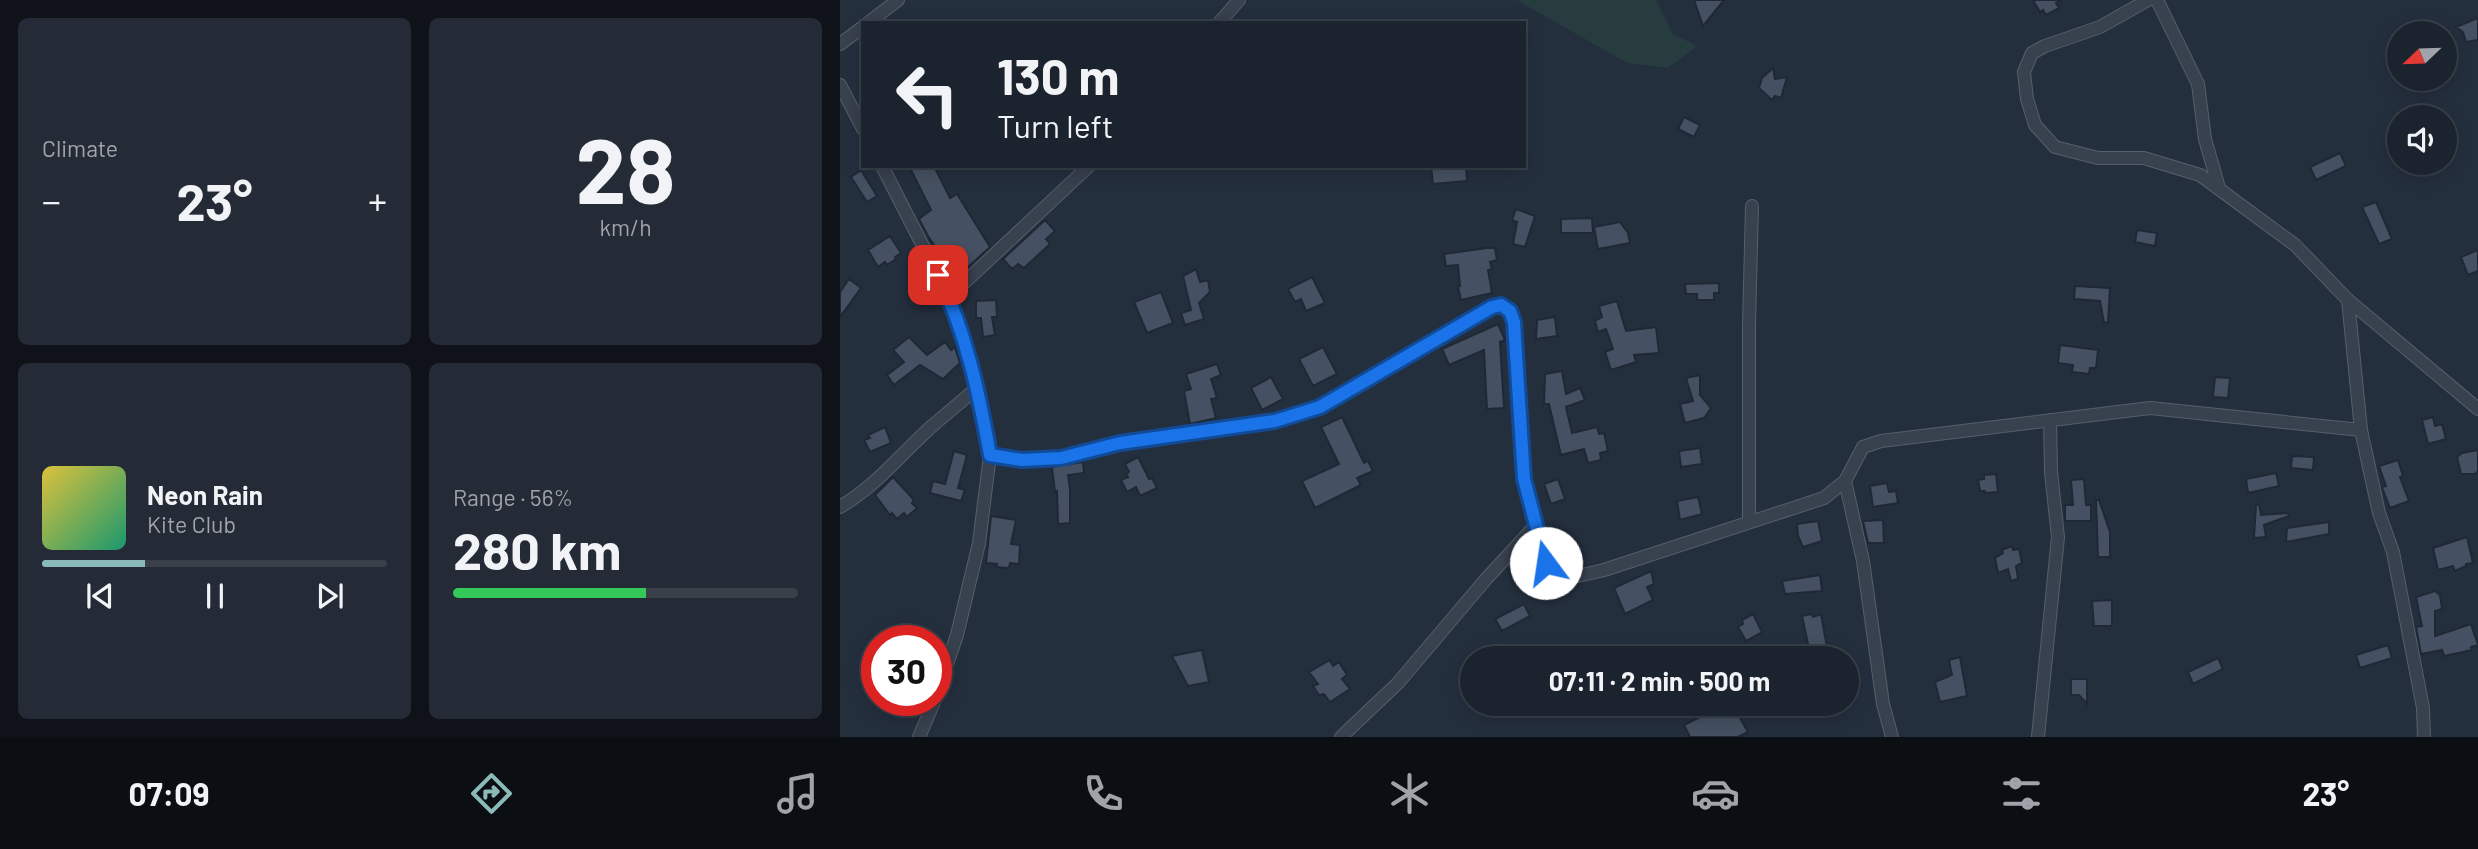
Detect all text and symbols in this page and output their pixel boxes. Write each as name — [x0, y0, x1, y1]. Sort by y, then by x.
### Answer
north arrow — [2387, 21, 2457, 91]
map controls — [2387, 21, 2457, 175]
text: 130 m — [997, 46, 1119, 105]
icon: left — [882, 49, 973, 140]
button: sound — [2387, 105, 2457, 175]
text: Turn left — [997, 106, 1114, 144]
text: 28 — [575, 113, 676, 222]
text: Climate — [42, 134, 118, 162]
text: 23° — [176, 169, 253, 231]
text: − — [42, 177, 61, 223]
text: + — [368, 177, 387, 223]
text: km/h — [599, 213, 652, 241]
pin — [908, 245, 968, 305]
icon: arrive — [919, 256, 957, 294]
text: Neon Rain — [147, 479, 263, 510]
text: Range · 56% — [453, 483, 573, 511]
text: Kite Club — [147, 510, 236, 538]
text: 280 km — [453, 518, 621, 580]
position arrow — [1509, 526, 1583, 600]
icon: previous — [81, 577, 119, 615]
icon: pause — [196, 577, 234, 615]
icon: next — [311, 577, 349, 615]
speed limit sign: 30 — [861, 625, 952, 716]
text: 07:11 · 2 min · 500 m — [1549, 665, 1770, 696]
icon: directions — [467, 769, 516, 818]
icon: music — [773, 769, 822, 818]
icon: phone — [1079, 769, 1128, 818]
icon: climate — [1385, 769, 1434, 818]
icon: car — [1691, 769, 1740, 818]
icon: filters — [1997, 769, 2046, 818]
text: 07:09 — [129, 774, 210, 812]
text: 23° — [2303, 774, 2349, 812]

